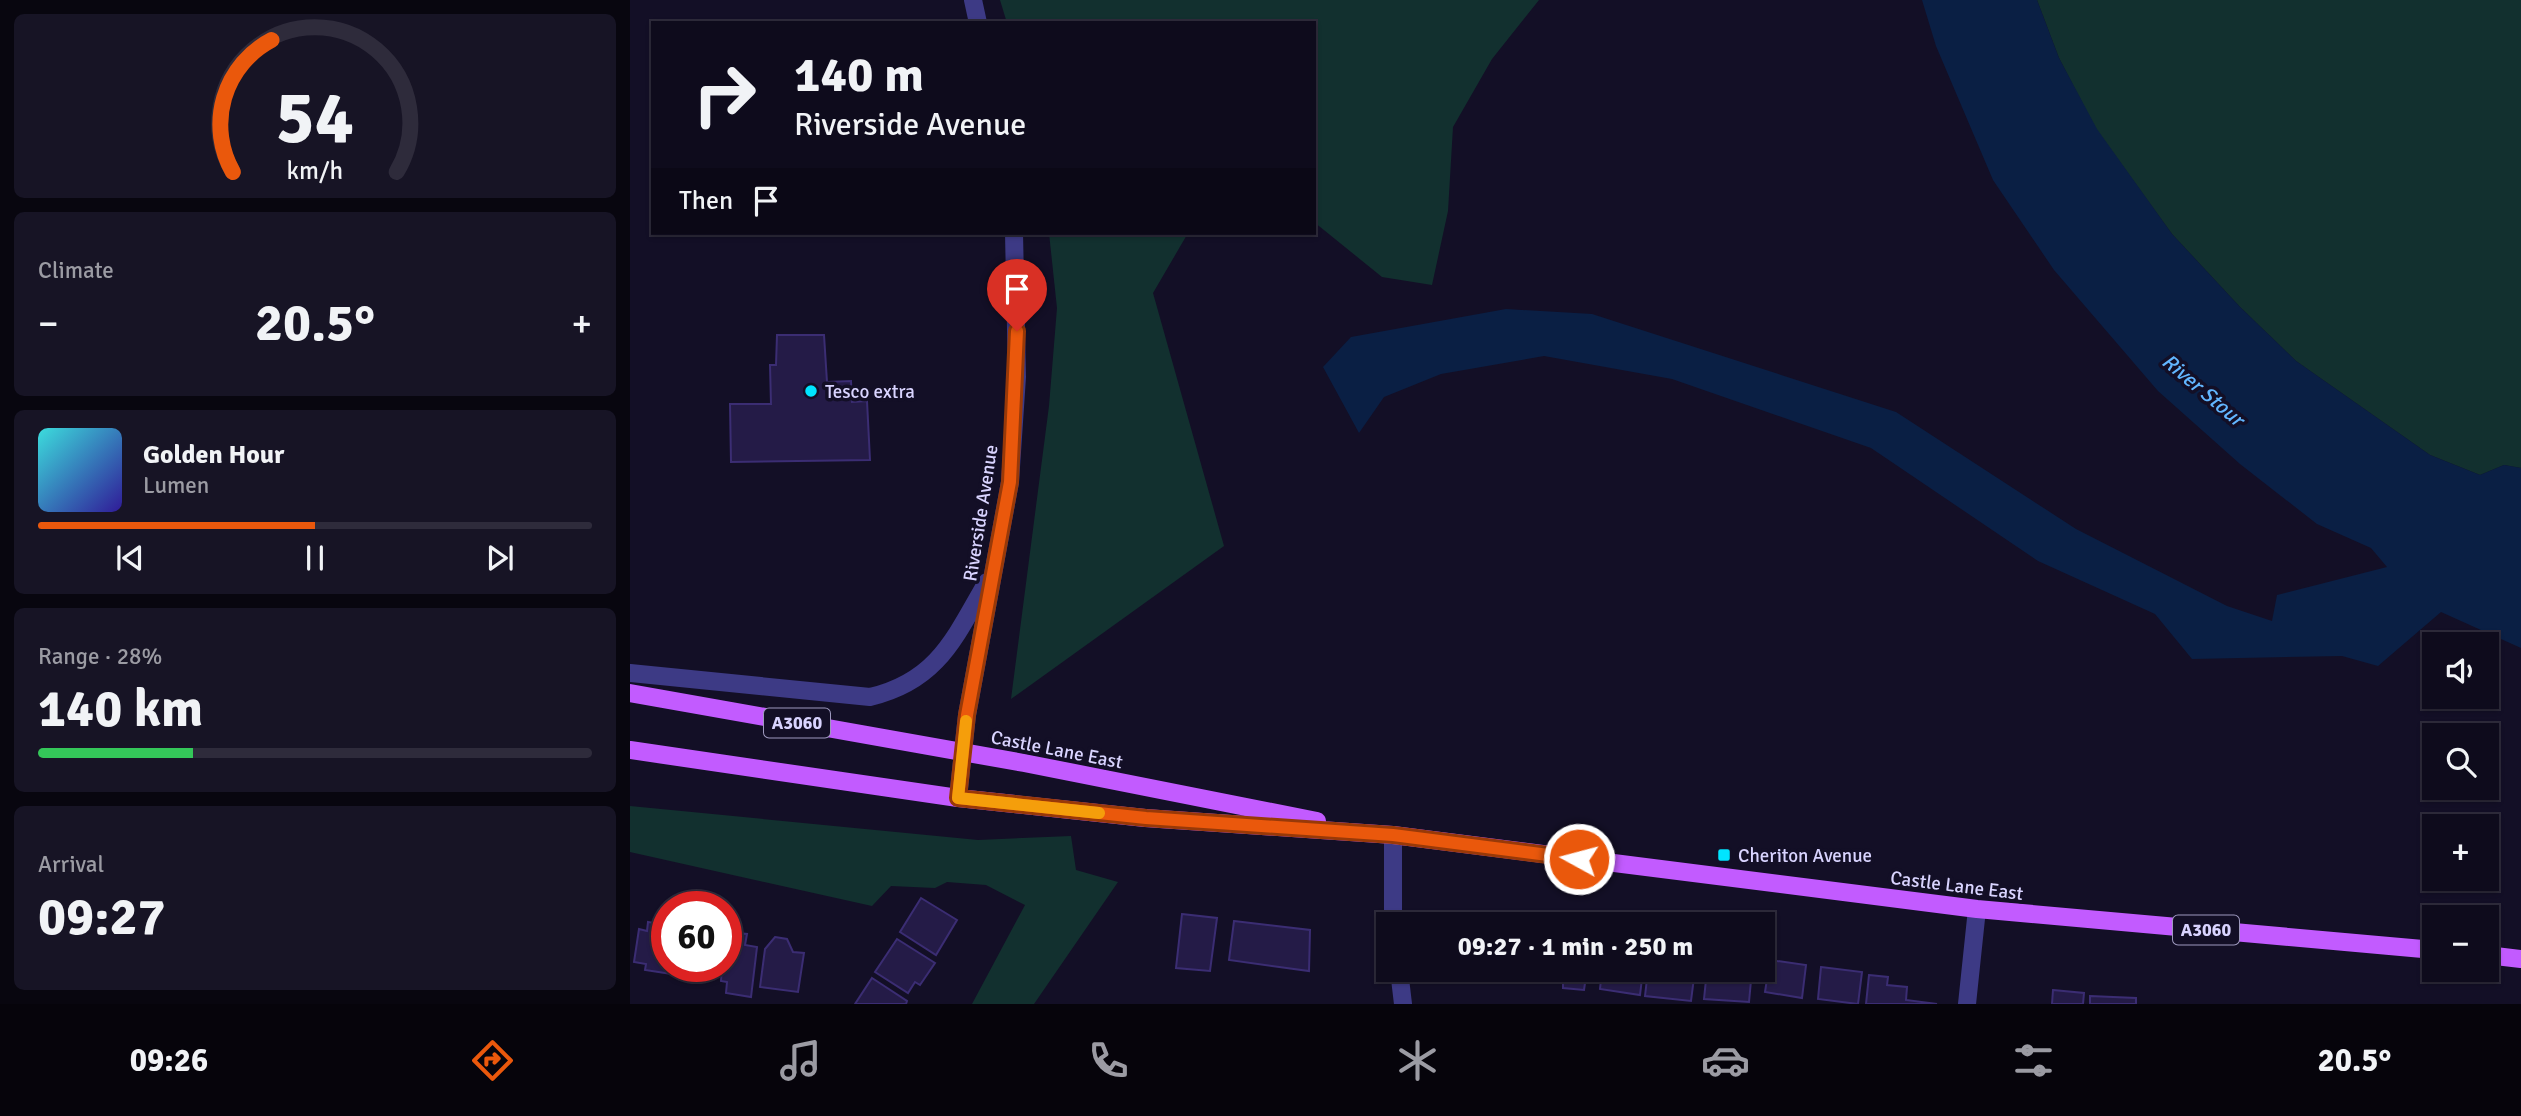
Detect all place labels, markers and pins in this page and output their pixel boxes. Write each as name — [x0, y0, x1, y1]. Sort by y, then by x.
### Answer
pin — [987, 259, 1047, 331]
place label: Tesco extra — [825, 380, 915, 404]
marker: Tesco extra — [803, 383, 819, 399]
place label: Cheriton Avenue — [1738, 844, 1872, 868]
marker: Cheriton Avenue — [1716, 847, 1732, 863]

